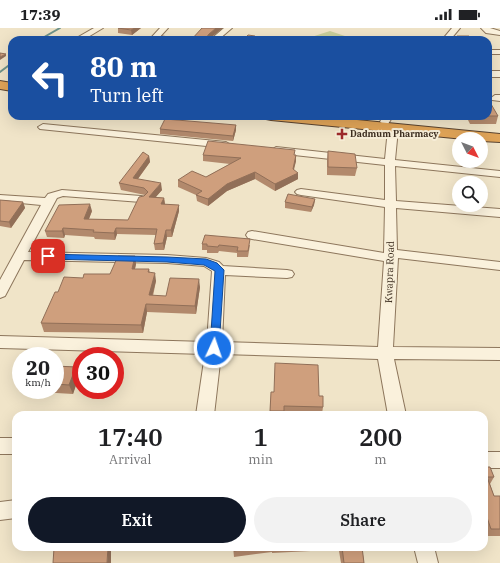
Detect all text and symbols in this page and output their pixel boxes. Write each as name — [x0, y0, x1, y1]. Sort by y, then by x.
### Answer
text: 17:39 — [20, 5, 61, 24]
text: 80 m — [90, 48, 157, 85]
icon: left — [24, 52, 76, 104]
text: Turn left — [90, 84, 164, 107]
place label: Dadmum Pharmacy — [350, 128, 439, 139]
marker: Dadmum Pharmacy — [337, 129, 347, 139]
north arrow — [452, 132, 488, 168]
map controls — [452, 132, 488, 212]
button: search — [452, 176, 488, 212]
pin — [31, 239, 65, 273]
street label: Kwapra Road — [382, 241, 397, 303]
icon: arrive — [37, 245, 59, 267]
position arrow — [193, 327, 235, 369]
speed limit sign: 30 — [72, 347, 124, 399]
text: 20 — [26, 354, 50, 381]
text: km/h — [25, 376, 51, 389]
text: 17:40 — [98, 421, 163, 453]
text: 1 — [254, 421, 268, 453]
text: 200 — [359, 421, 402, 453]
text: Arrival — [109, 451, 151, 468]
text: min — [248, 451, 273, 468]
text: m — [374, 451, 387, 468]
button: Exit — [28, 497, 246, 543]
button: Share — [254, 497, 472, 543]

